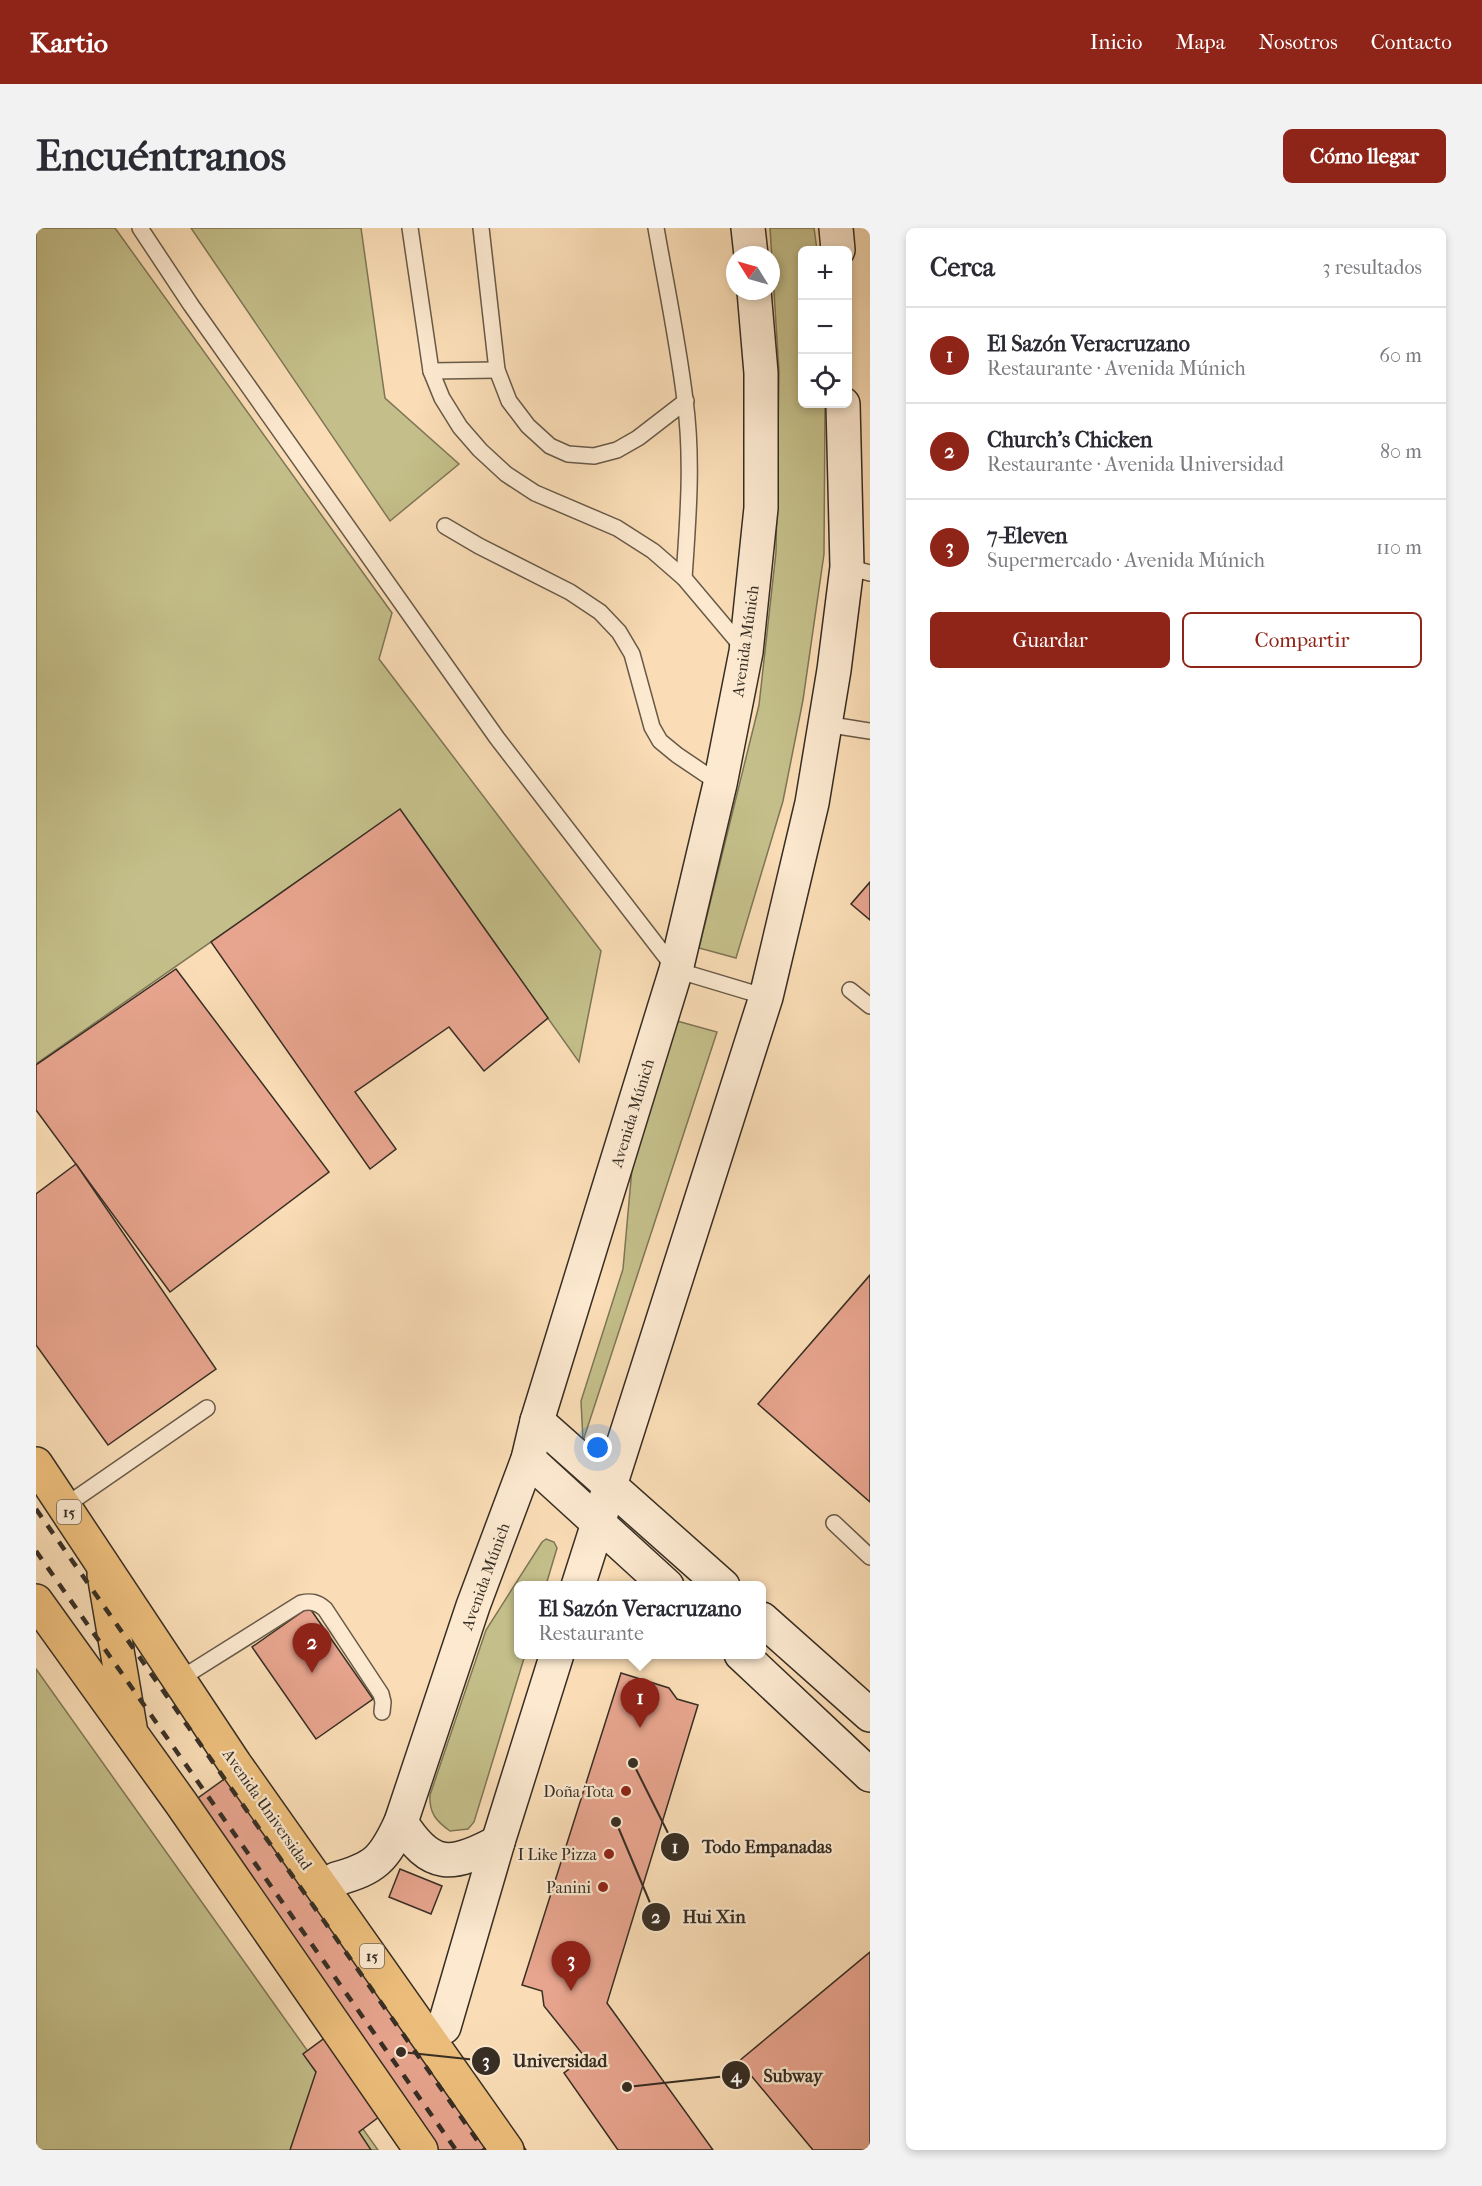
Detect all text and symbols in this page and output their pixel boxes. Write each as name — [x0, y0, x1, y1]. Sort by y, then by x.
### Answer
text: Kartio — [30, 26, 108, 59]
text: Inicio — [1090, 30, 1142, 54]
text: Mapa — [1175, 30, 1225, 54]
text: Nosotros — [1258, 30, 1338, 54]
text: Contacto — [1371, 30, 1452, 54]
button: Cómo llegar — [1283, 129, 1446, 183]
text: Encuéntranos — [36, 132, 286, 181]
north arrow — [726, 246, 780, 300]
map controls — [798, 246, 852, 408]
button: + — [798, 246, 852, 300]
text: Cerca — [930, 252, 995, 283]
text: 3 resultados — [1322, 256, 1422, 279]
button: − — [798, 300, 852, 354]
text: El Sazón Veracruzano — [987, 331, 1190, 357]
text: 1 — [946, 344, 953, 367]
text: 60 m — [1379, 344, 1422, 367]
button: locate — [798, 354, 852, 408]
text: Restaurante · Avenida Múnich — [987, 357, 1246, 380]
text: Church's Chicken — [987, 427, 1153, 453]
text: 2 — [944, 440, 955, 463]
text: 80 m — [1380, 440, 1422, 463]
text: Restaurante · Avenida Universidad — [987, 453, 1284, 476]
text: 7-Eleven — [987, 523, 1068, 549]
text: 3 — [945, 536, 954, 559]
text: 110 m — [1376, 536, 1422, 559]
text: Supermercado · Avenida Múnich — [987, 549, 1265, 572]
street label: Avenida Múnich — [728, 584, 763, 699]
button: Guardar — [930, 612, 1170, 668]
button: Compartir — [1182, 612, 1422, 668]
street label: Avenida Múnich — [607, 1057, 658, 1171]
your location — [583, 1433, 612, 1462]
road number: 15 — [57, 1500, 81, 1524]
street label: Avenida Múnich — [457, 1520, 514, 1633]
popup — [514, 1581, 766, 1659]
text: El Sazón Veracruzano — [539, 1596, 741, 1622]
text: Restaurante — [539, 1622, 644, 1645]
pin: 2 — [292, 1624, 332, 1673]
pin: 1 — [620, 1678, 660, 1728]
street label: Avenida Universidad — [218, 1744, 317, 1874]
place label: Doña Tota — [543, 1782, 615, 1801]
marker: Doña Tota — [619, 1784, 633, 1798]
callout: Todo Empanadas — [660, 1829, 844, 1865]
text: 1 — [672, 1837, 678, 1858]
text: Todo Empanadas — [701, 1837, 832, 1858]
place label: I Like Pizza — [518, 1845, 598, 1864]
marker: I Like Pizza — [602, 1847, 616, 1861]
place label: Panini — [546, 1878, 591, 1897]
marker: Panini — [596, 1880, 610, 1894]
callout: Hui Xin — [641, 1899, 758, 1935]
text: 2 — [651, 1907, 661, 1928]
text: Hui Xin — [682, 1907, 746, 1928]
pin: 3 — [552, 1942, 590, 1991]
road number: 15 — [360, 1944, 384, 1968]
callout: Universidad — [471, 2043, 619, 2079]
text: 3 — [482, 2051, 490, 2072]
text: Universidad — [512, 2051, 608, 2072]
callout: Subway — [721, 2057, 835, 2093]
text: 4 — [730, 2066, 743, 2087]
text: Subway — [763, 2066, 824, 2087]

